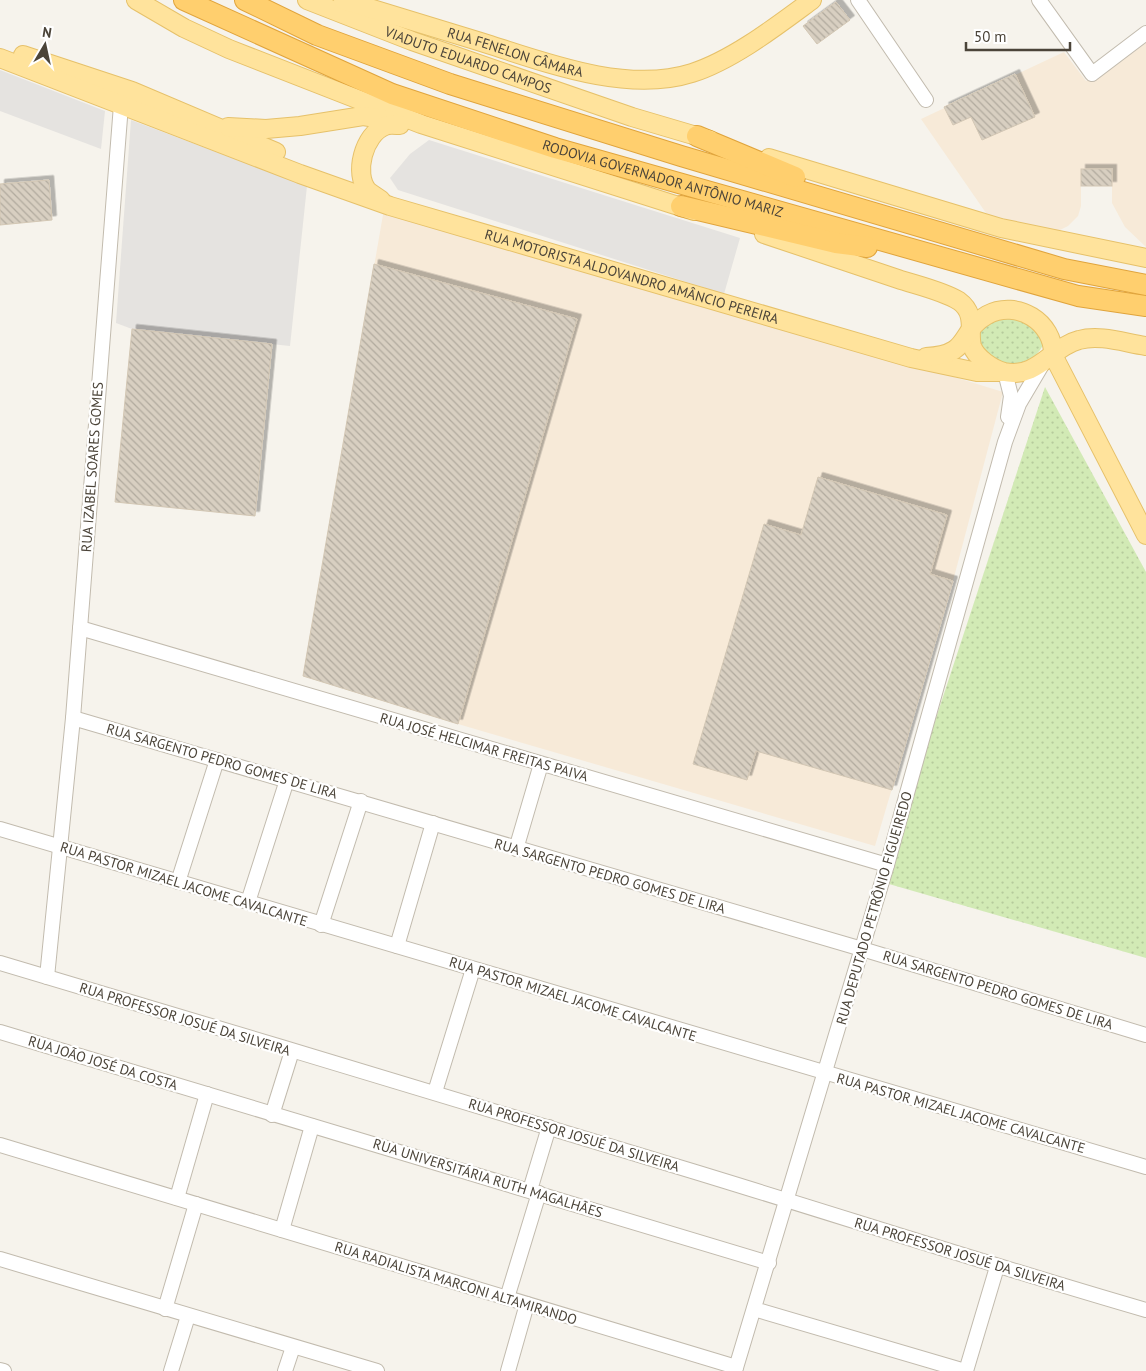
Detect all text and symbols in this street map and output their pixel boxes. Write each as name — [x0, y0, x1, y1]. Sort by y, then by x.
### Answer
north arrow — [20, 20, 70, 70]
scale bar — [966, 20, 1070, 52]
street label: VIADUTO EDUARDO CAMPOS — [381, 22, 554, 97]
text: N — [41, 23, 53, 42]
street label: RUA FENELON CÂMARA — [445, 23, 586, 81]
text: 50 m — [974, 27, 1007, 46]
street label: RODOVIA GOVERNADOR ANTÔNIO MARIZ — [540, 136, 785, 221]
street label: RUA MOTORISTA ALDOVANDRO AMÂNCIO PEREIRA — [483, 225, 782, 328]
street label: RUA IZABEL SOARES GOMES — [77, 381, 107, 553]
street label: RUA JOSÉ HELCIMAR FREITAS PAIVA — [378, 709, 591, 786]
street label: RUA SARGENTO PEDRO GOMES DE LIRA — [104, 719, 340, 803]
street label: RUA DEPUTADO PETRÔNIO FIGUEIREDO — [832, 789, 916, 1027]
street label: RUA SARGENTO PEDRO GOMES DE LIRA — [492, 834, 728, 918]
street label: RUA PASTOR MIZAEL JACOME CAVALCANTE — [58, 838, 310, 930]
street label: RUA SARGENTO PEDRO GOMES DE LIRA — [881, 946, 1116, 1034]
street label: RUA PASTOR MIZAEL JACOME CAVALCANTE — [447, 953, 699, 1045]
street label: RUA PROFESSOR JOSUÉ DA SILVEIRA — [77, 978, 293, 1060]
street label: RUA JOÃO JOSÉ DA COSTA — [26, 1032, 181, 1095]
street label: RUA PASTOR MIZAEL JACOME CAVALCANTE — [835, 1069, 1087, 1157]
street label: RUA PROFESSOR JOSUÉ DA SILVEIRA — [466, 1094, 682, 1176]
street label: RUA UNIVERSITÁRIA RUTH MAGALHÃES — [371, 1134, 605, 1222]
street label: RUA PROFESSOR JOSUÉ DA SILVEIRA — [852, 1213, 1068, 1295]
street label: RUA RADIALISTA MARCONI ALTAMIRANDO — [333, 1237, 579, 1329]

